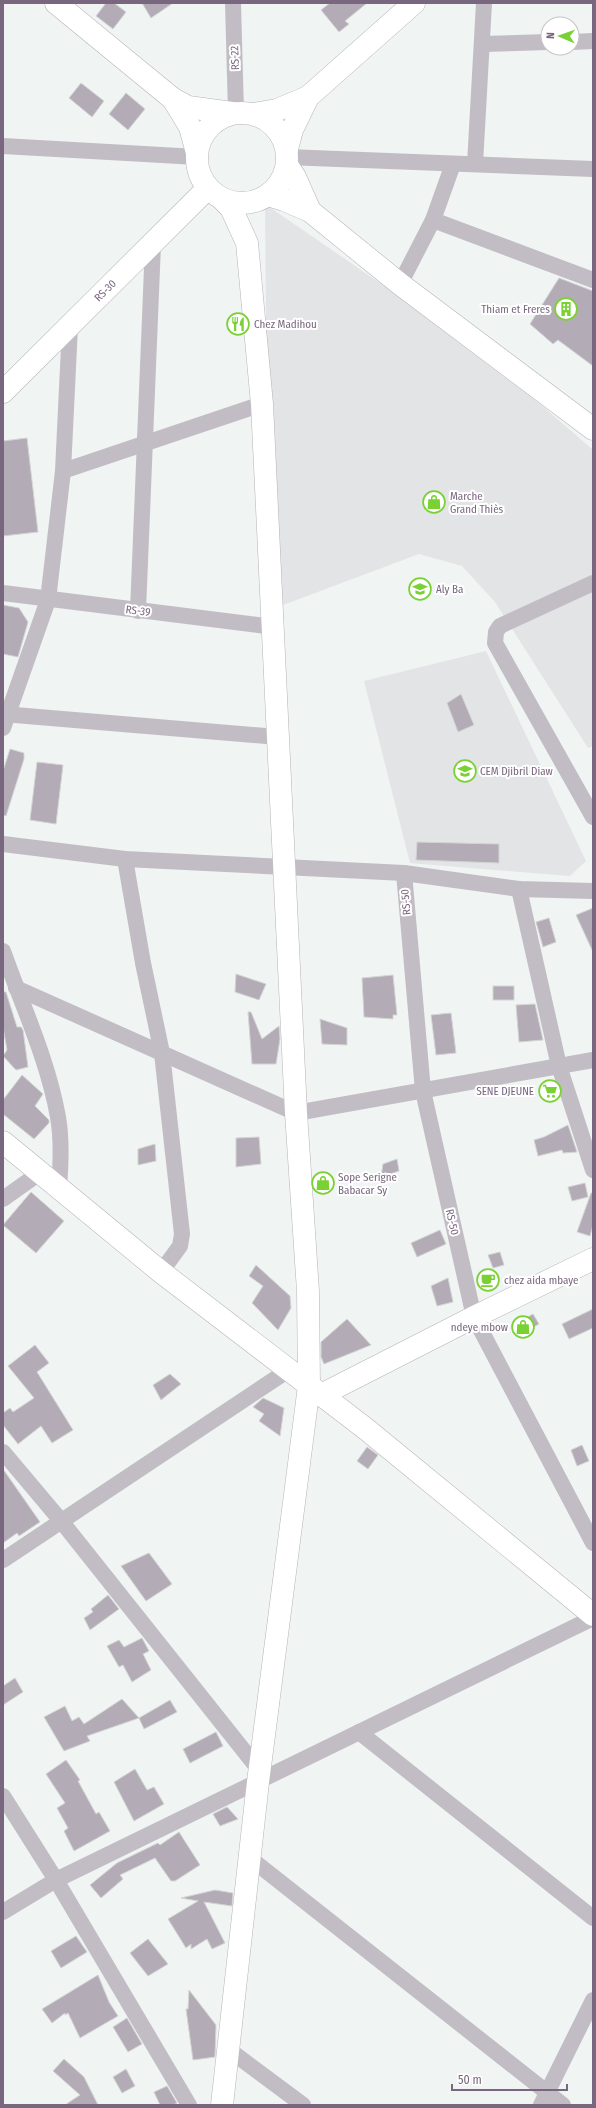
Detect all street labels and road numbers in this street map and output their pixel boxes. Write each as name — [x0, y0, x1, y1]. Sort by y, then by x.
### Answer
street label: RS-22 — [228, 45, 242, 70]
street label: RS-30 — [91, 277, 119, 304]
street label: RS-39 — [125, 603, 151, 619]
street label: RS-50 — [398, 888, 414, 916]
street label: RS-50 — [443, 1208, 461, 1236]

